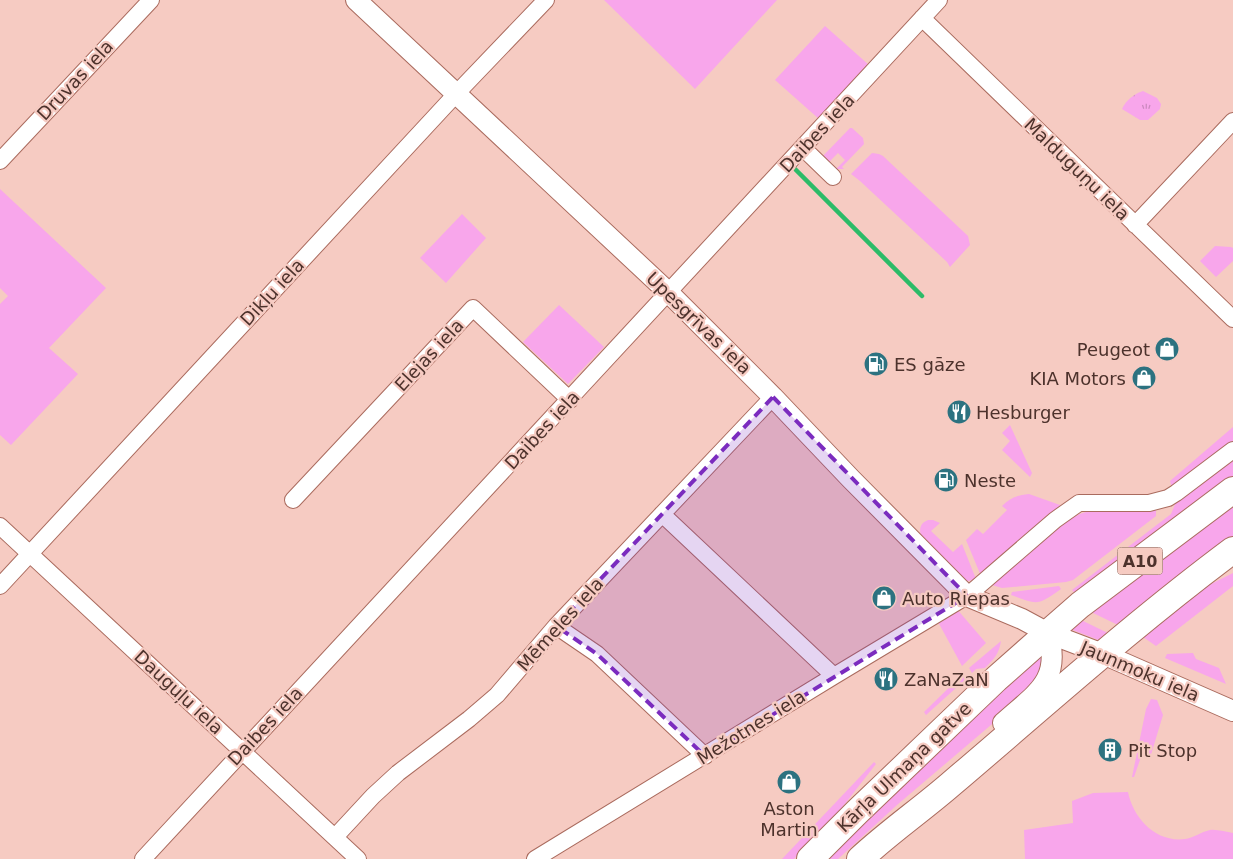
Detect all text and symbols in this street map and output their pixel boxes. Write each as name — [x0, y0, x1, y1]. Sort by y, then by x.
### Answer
street label: Druvas iela — [33, 36, 117, 124]
street label: Daibes iela — [775, 89, 859, 177]
street label: Malduguņu iela — [1020, 114, 1134, 224]
street label: Dikļu iela — [236, 254, 308, 330]
street label: Upesgrīvas iela — [642, 268, 756, 378]
street label: Elejas iela — [390, 315, 468, 395]
shop icon: Peugeot — [1154, 336, 1180, 362]
place label: Peugeot — [1077, 339, 1150, 360]
fuel station icon: ES gāze — [863, 351, 889, 377]
place label: ES gāze — [894, 354, 966, 375]
shop icon: KIA Motors — [1131, 365, 1157, 391]
place label: KIA Motors — [1029, 368, 1126, 389]
street label: Daibes iela — [500, 386, 584, 474]
restaurant icon: Hesburger — [946, 399, 972, 425]
place label: Hesburger — [976, 402, 1070, 423]
fuel station icon: Neste — [933, 467, 959, 493]
place label: Neste — [964, 470, 1016, 491]
road number: A10 — [1118, 548, 1162, 574]
street label: Mēmeles iela — [513, 573, 607, 675]
shop icon: Auto Riepas — [871, 585, 897, 611]
place label: Auto Riepas — [902, 588, 1010, 609]
street label: Jaunmoku iela — [1077, 636, 1202, 705]
street label: Dauguļu iela — [130, 646, 228, 738]
restaurant icon: ZaNaZaN — [873, 666, 899, 692]
place label: ZaNaZaN — [904, 669, 989, 690]
street label: Daibes iela — [223, 682, 307, 770]
street label: Mežotnes iela — [693, 685, 809, 769]
street label: Kārļa Ulmaņa gatve — [833, 698, 975, 836]
building icon: Pit Stop — [1097, 737, 1123, 763]
place label: Pit Stop — [1128, 740, 1197, 761]
shop icon: Aston Martin — [776, 769, 802, 795]
place label: Aston Martin — [760, 798, 818, 840]

